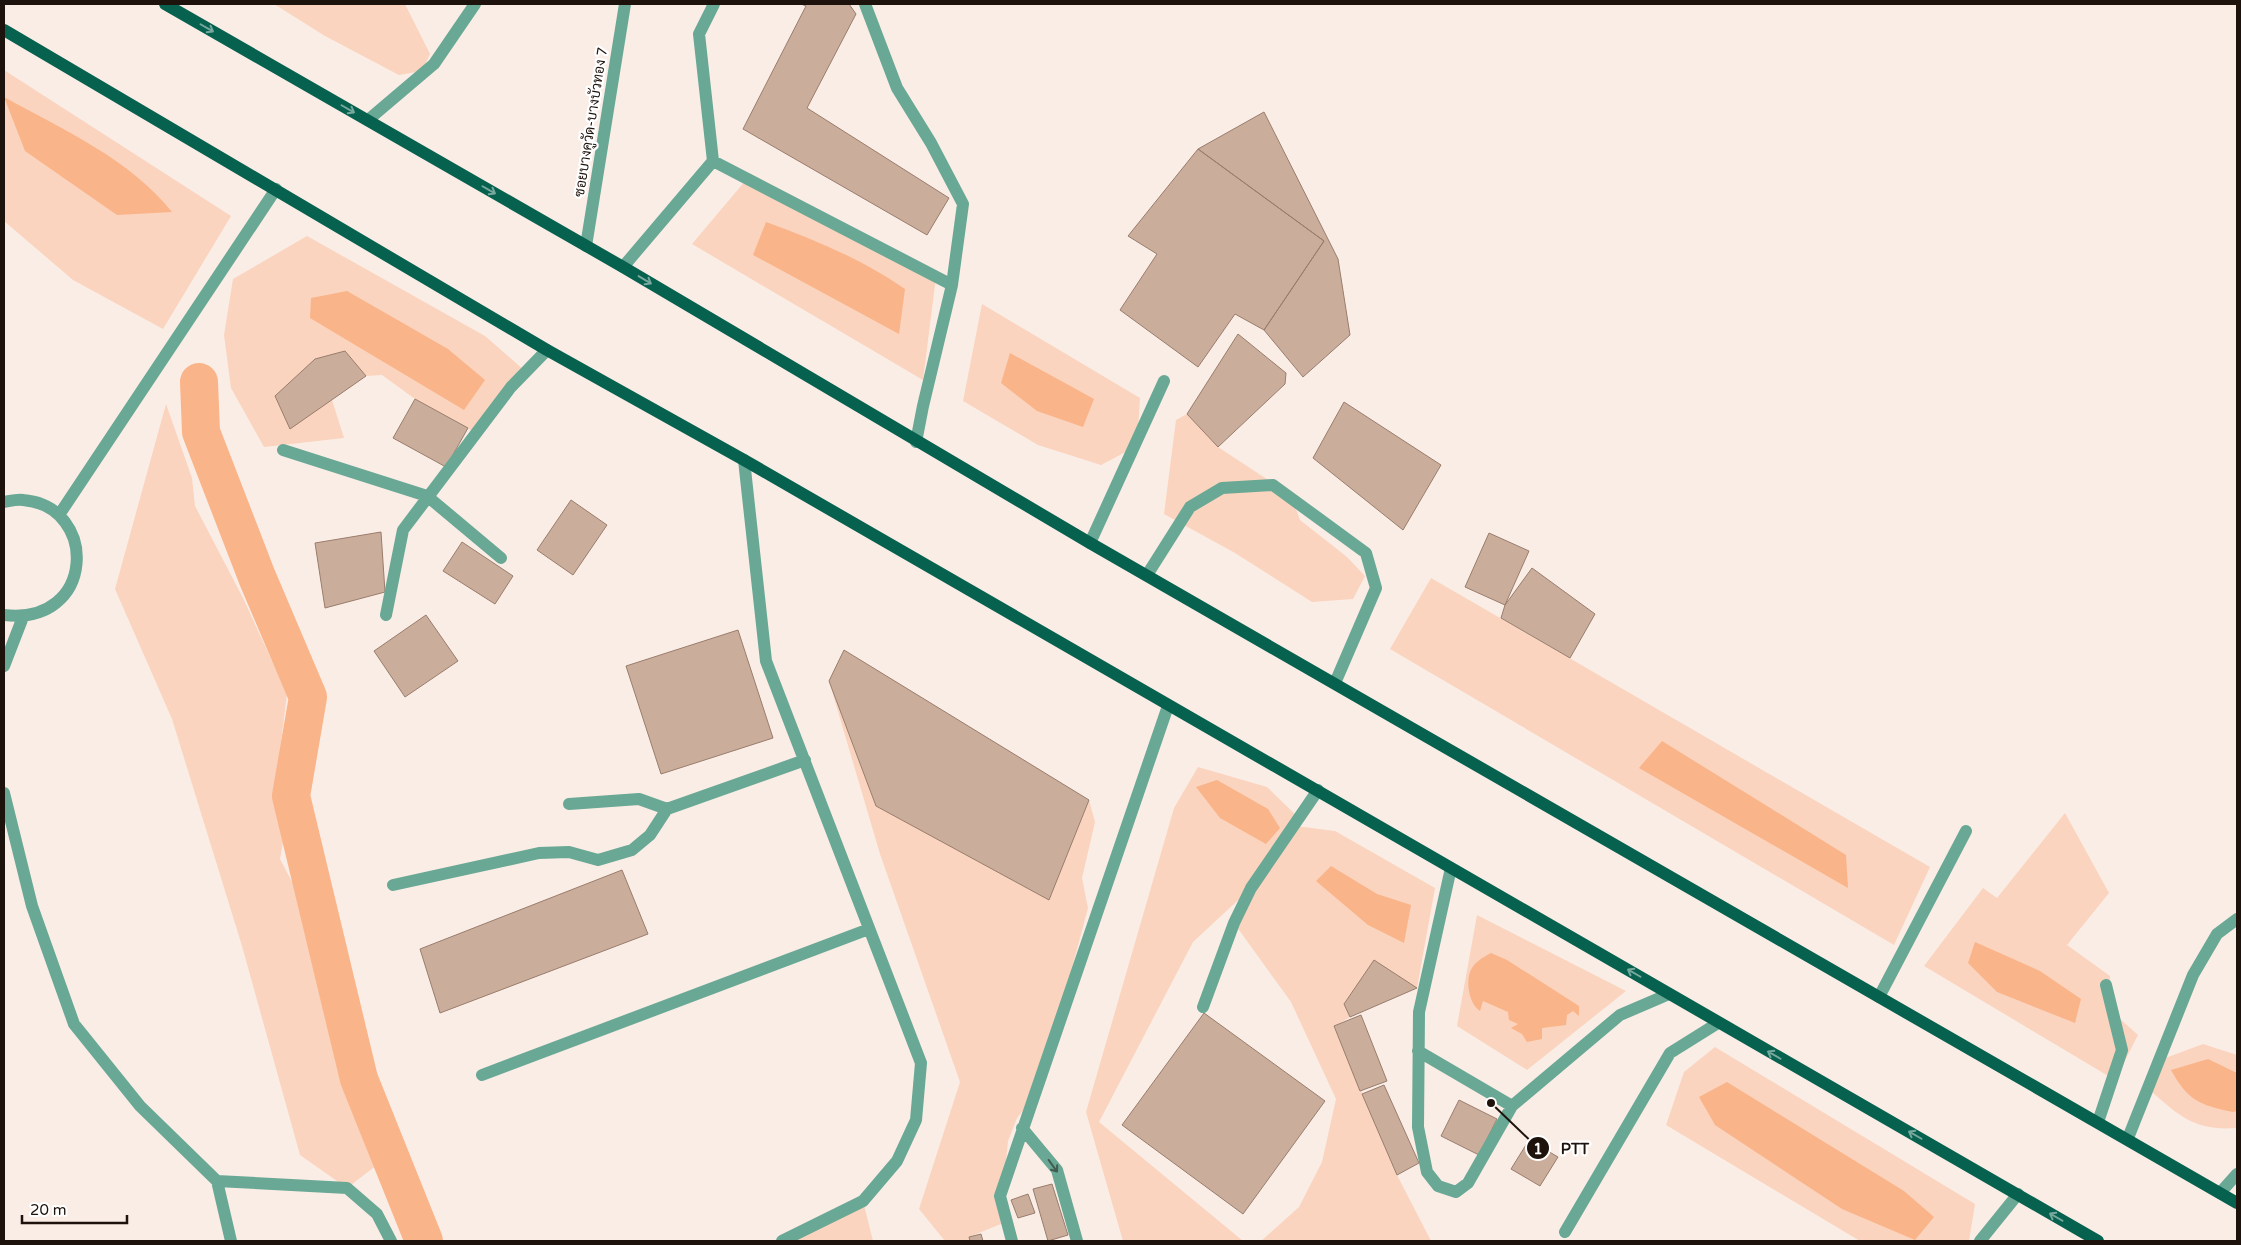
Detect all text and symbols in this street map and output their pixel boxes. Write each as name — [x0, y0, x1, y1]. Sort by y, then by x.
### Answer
one-way arrow — [200, 23, 215, 33]
street label: ซอยบางคูวัด-บางบัวทอง 7 — [571, 46, 612, 198]
one-way arrow — [340, 105, 355, 114]
one-way arrow — [481, 186, 496, 195]
one-way arrow — [637, 275, 652, 285]
one-way arrow — [1627, 968, 1641, 978]
one-way arrow — [1767, 1049, 1782, 1059]
one-way arrow — [1909, 1130, 1923, 1140]
callout: PTT — [1526, 1133, 1599, 1163]
text: 1 — [1533, 1140, 1543, 1158]
text: PTT — [1561, 1140, 1590, 1158]
one-way arrow — [1048, 1159, 1058, 1173]
scale bar — [22, 1192, 128, 1224]
text: 20 m — [30, 1201, 67, 1219]
one-way arrow — [2049, 1211, 2063, 1221]

